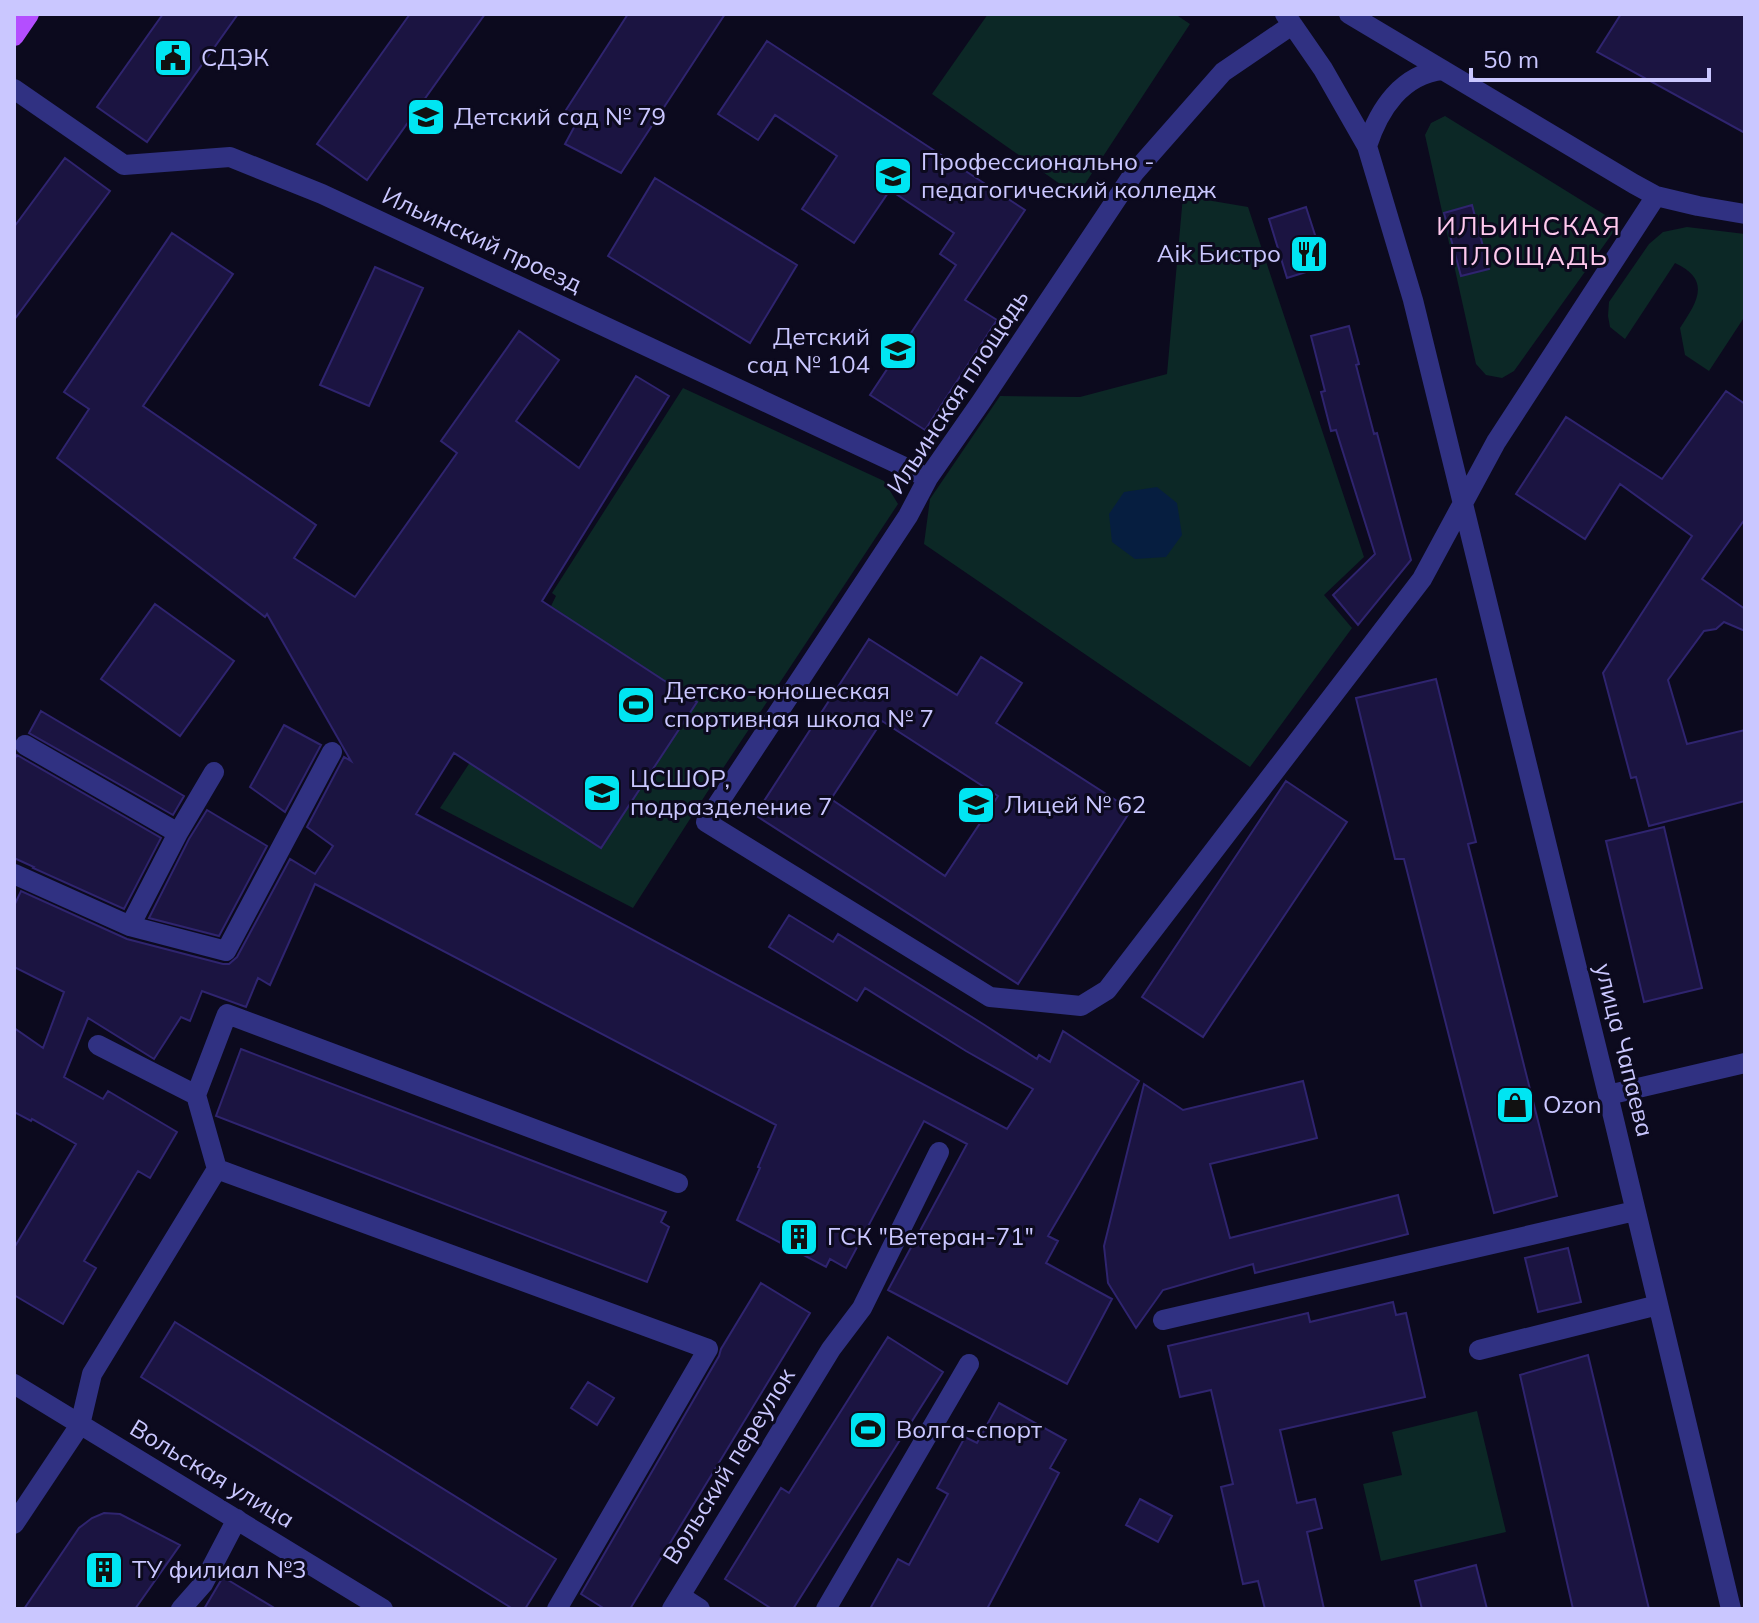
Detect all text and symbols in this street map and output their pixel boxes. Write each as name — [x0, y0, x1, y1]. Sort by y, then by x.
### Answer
scale bar — [1471, 32, 1709, 82]
public building icon: СДЭК — [152, 37, 194, 79]
place label: СДЭК — [201, 42, 269, 72]
text: 50 m — [1483, 44, 1539, 74]
school or university icon: Детский сад № 79 — [405, 96, 447, 138]
place label: Детский сад № 79 — [454, 101, 666, 131]
place label: Профессионально - педагогический колледж — [921, 146, 1217, 204]
school or university icon: Профессионально - педагогический колледж — [872, 155, 914, 197]
street label: Ильинский проезд — [378, 180, 587, 299]
district label: ИЛЬИНСКАЯ ПЛОЩАДЬ — [1436, 209, 1622, 272]
restaurant icon: Aik Бистро — [1288, 233, 1330, 275]
place label: Aik Бистро — [1157, 238, 1281, 268]
street label: Ильинская площадь — [880, 284, 1035, 499]
place label: Детский сад № 104 — [747, 321, 870, 379]
school or university icon: Детский сад № 104 — [877, 330, 919, 372]
place label: Детско-юношеская спортивная школа № 7 — [664, 675, 934, 733]
sports icon: Детско-юношеская спортивная школа № 7 — [615, 684, 657, 726]
place label: ЦСШОР, подразделение 7 — [630, 763, 832, 821]
school or university icon: ЦСШОР, подразделение 7 — [581, 772, 623, 814]
school or university icon: Лицей № 62 — [955, 784, 997, 826]
place label: Лицей № 62 — [1004, 789, 1146, 819]
street label: улица Чапаева — [1589, 960, 1661, 1140]
shop icon: Ozon — [1494, 1084, 1536, 1126]
place label: Ozon — [1543, 1089, 1602, 1119]
building icon: ГСК "Ветеран-71" — [778, 1216, 820, 1258]
place label: ГСК "Ветеран-71" — [827, 1221, 1034, 1251]
street label: Вольский переулок — [656, 1362, 801, 1569]
sports icon: Волга-спорт — [847, 1409, 889, 1451]
street label: Вольская улица — [125, 1412, 300, 1534]
place label: Волга-спорт — [896, 1414, 1042, 1444]
building icon: ТУ филиал №3 — [83, 1549, 125, 1591]
place label: ТУ филиал №3 — [132, 1554, 306, 1584]

